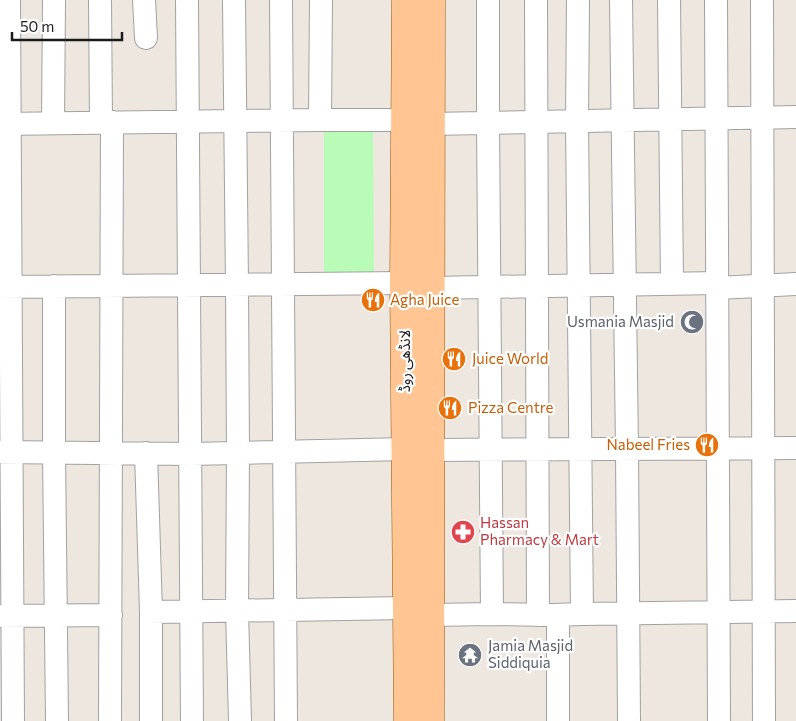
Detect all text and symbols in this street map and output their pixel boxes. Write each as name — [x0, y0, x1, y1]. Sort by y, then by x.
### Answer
scale bar — [12, 10, 122, 42]
text: 50 m — [20, 17, 54, 35]
restaurant icon: Agha Juice — [360, 287, 386, 313]
place label: Agha Juice — [390, 290, 459, 308]
mosque icon: Usmania Masjid — [679, 309, 705, 335]
place label: Usmania Masjid — [567, 312, 674, 330]
street label: لانڈھی روڈ — [395, 330, 414, 392]
restaurant icon: Juice World — [441, 346, 467, 372]
place label: Juice World — [472, 349, 548, 367]
restaurant icon: Pizza Centre — [437, 395, 463, 421]
place label: Pizza Centre — [468, 398, 554, 416]
restaurant icon: Nabeel Fries — [694, 432, 720, 458]
place label: Nabeel Fries — [606, 435, 690, 453]
place label: Hassan Pharmacy & Mart — [480, 513, 599, 548]
pharmacy icon: Hassan Pharmacy & Mart — [450, 519, 476, 545]
place label: Jamia Masjid Siddiquia — [488, 636, 573, 671]
temple icon: Jamia Masjid Siddiquia — [457, 642, 483, 668]

